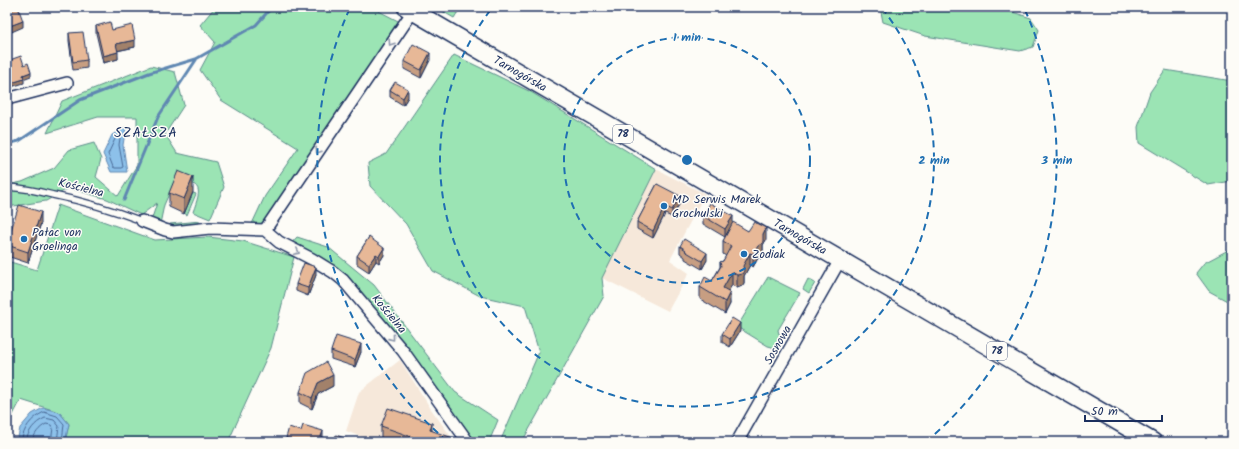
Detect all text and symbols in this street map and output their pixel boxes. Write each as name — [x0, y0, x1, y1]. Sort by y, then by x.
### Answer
text: 1 min — [673, 28, 701, 47]
one-way arrow — [389, 39, 396, 46]
street label: Tarnogórska — [490, 51, 551, 97]
district label: SZAŁSZA — [114, 122, 178, 144]
road number: 78 — [613, 125, 633, 143]
one-way arrow — [315, 147, 323, 154]
text: 2 min — [918, 151, 950, 170]
text: 3 min — [1041, 151, 1073, 170]
centre of rings — [680, 153, 694, 167]
street label: Kościelna — [56, 173, 106, 203]
place label: MD Serwis Marek Grochulski — [672, 190, 761, 223]
marker: MD Serwis Marek Grochulski — [659, 201, 669, 211]
street label: Tarnogórska — [770, 214, 831, 260]
place label: Pałac von Groelinga — [32, 223, 81, 256]
marker: Pałac von Groelinga — [19, 234, 29, 244]
place label: Zodiak — [752, 245, 785, 264]
one-way arrow — [293, 247, 300, 255]
marker: Zodiak — [739, 249, 749, 259]
street label: Kościelna — [367, 290, 411, 338]
street label: Sosnowa — [759, 322, 797, 368]
one-way arrow — [387, 334, 394, 341]
road number: 78 — [987, 342, 1007, 360]
scale bar — [1085, 397, 1162, 423]
text: 50 m — [1091, 402, 1118, 421]

